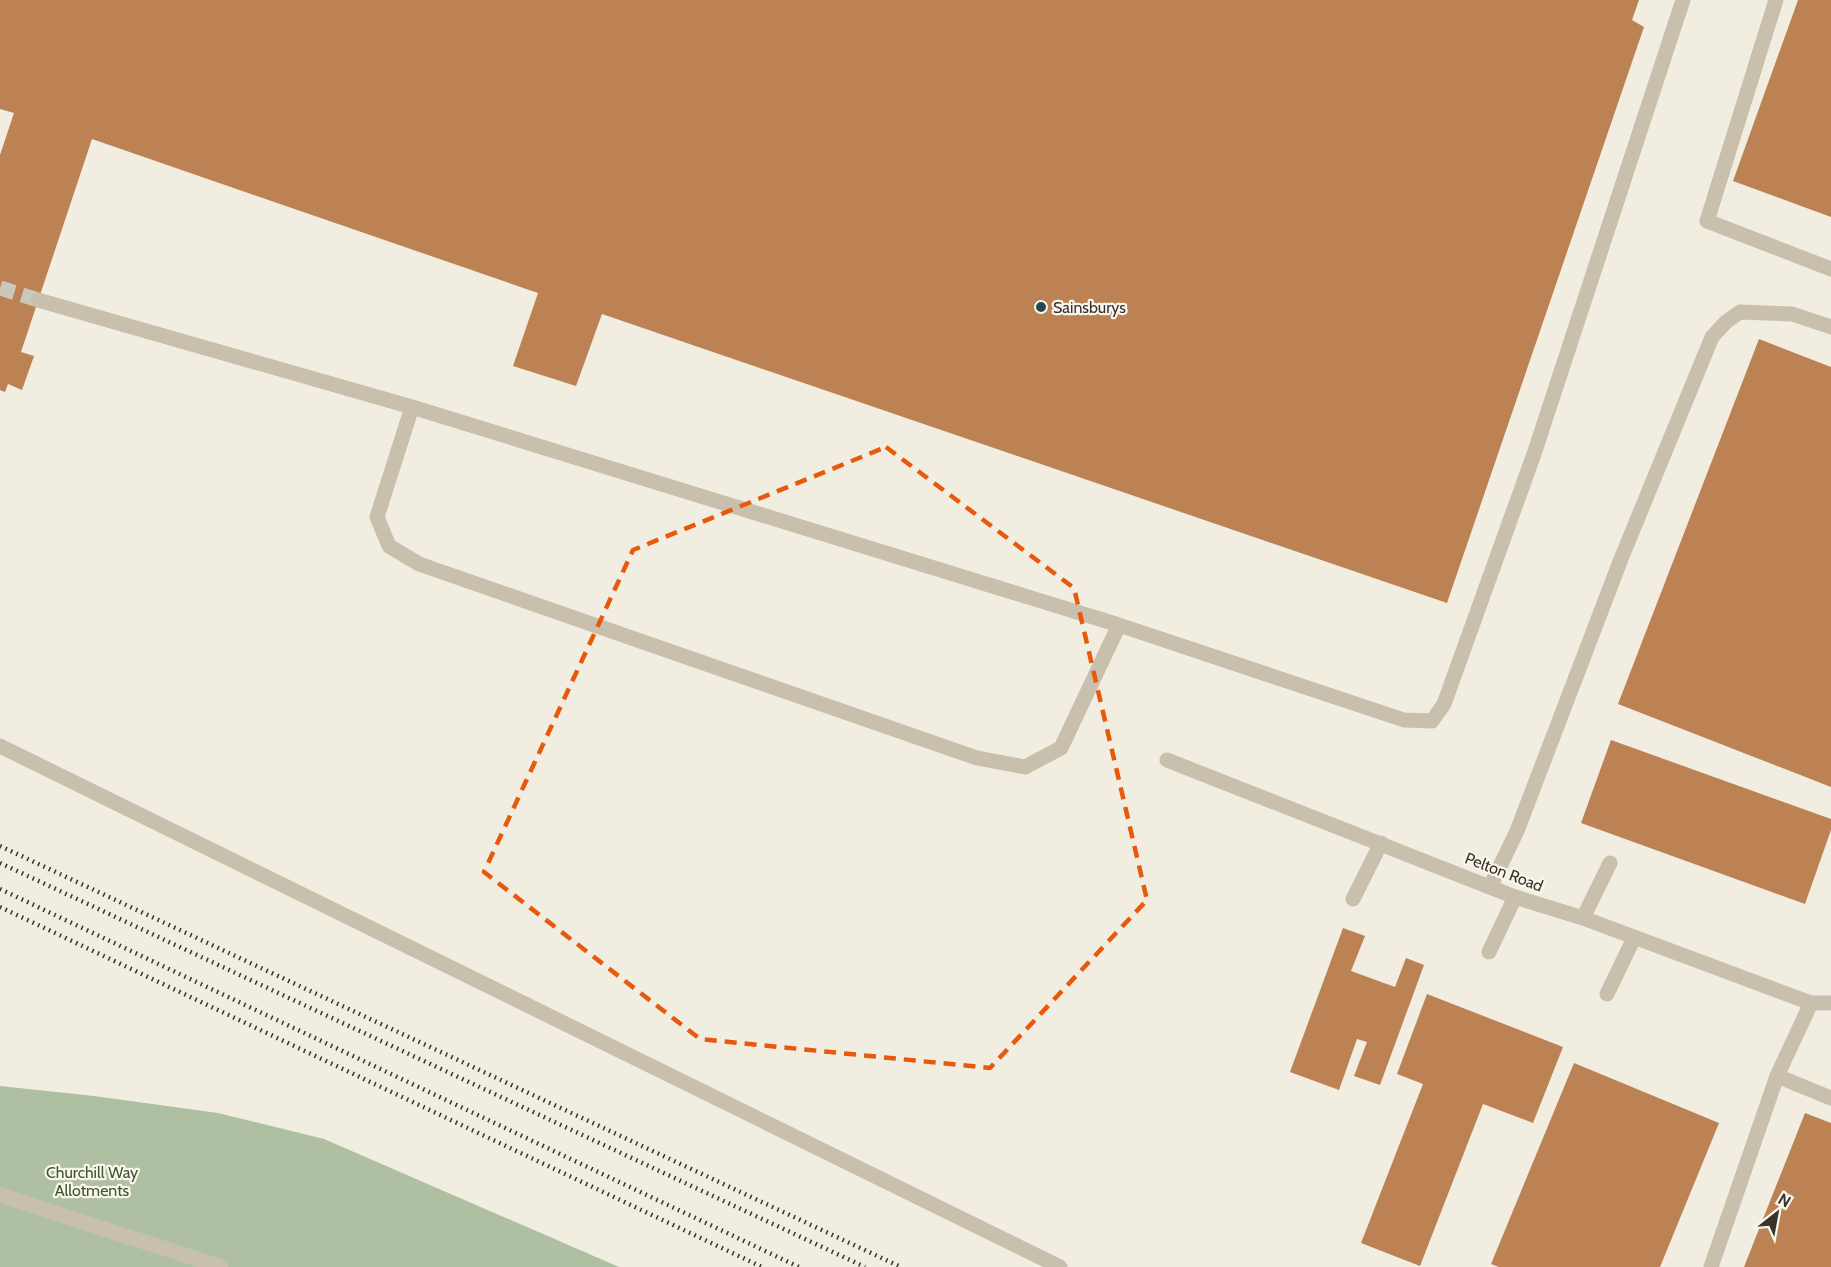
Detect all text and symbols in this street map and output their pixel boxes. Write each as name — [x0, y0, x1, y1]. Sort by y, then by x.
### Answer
place label: Sainsburys — [1053, 298, 1126, 317]
marker: Sainsburys — [1034, 300, 1048, 314]
street label: Pelton Road — [1462, 848, 1546, 896]
park label: Churchill Way Allotments — [46, 1163, 138, 1200]
north arrow — [1747, 1183, 1807, 1243]
text: N — [1775, 1190, 1794, 1212]

